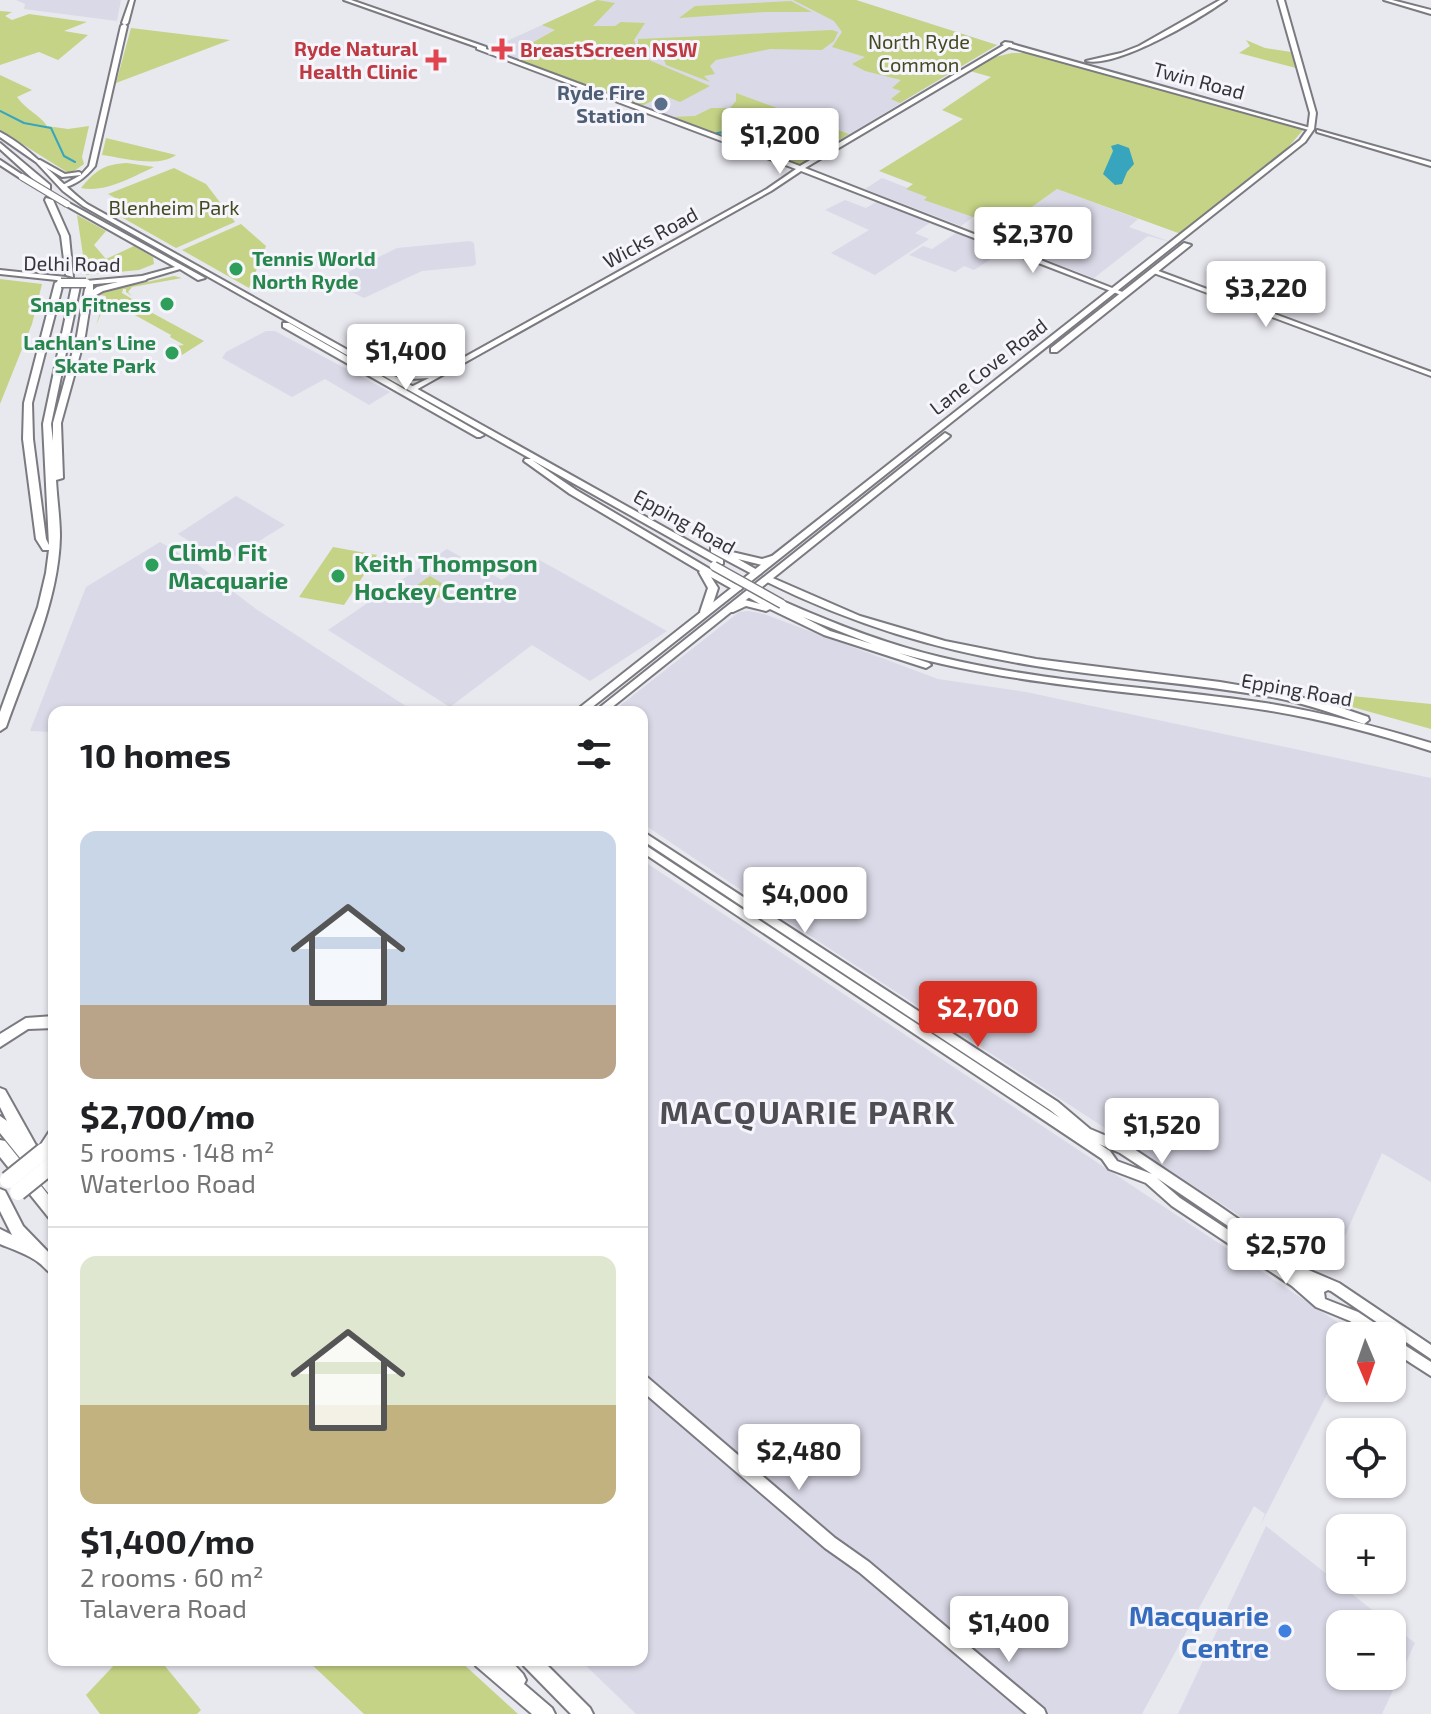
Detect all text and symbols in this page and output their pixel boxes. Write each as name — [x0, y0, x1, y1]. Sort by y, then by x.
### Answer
park label: North Ryde Common — [868, 29, 970, 76]
place label: Ryde Natural Health Clinic — [294, 36, 418, 83]
place label: BreastScreen NSW — [520, 37, 698, 61]
marker: BreastScreen NSW — [491, 38, 513, 60]
marker: Ryde Natural Health Clinic — [425, 49, 447, 71]
street label: Twin Road — [1151, 56, 1247, 104]
place label: Ryde Fire Station — [557, 80, 645, 127]
marker: Ryde Fire Station — [652, 95, 670, 113]
pin: $1,200 — [715, 108, 845, 176]
text: $1,200 — [740, 118, 820, 149]
park label: Blenheim Park — [109, 195, 239, 219]
street label: Wicks Road — [598, 201, 702, 273]
pin: $2,370 — [968, 207, 1098, 275]
text: $2,370 — [992, 217, 1074, 248]
place label: Tennis World North Ryde — [252, 246, 376, 294]
street label: Delhi Road — [23, 250, 121, 276]
marker: Tennis World North Ryde — [227, 260, 245, 278]
pin: $3,220 — [1201, 261, 1331, 329]
text: $3,220 — [1225, 271, 1307, 302]
place label: Snap Fitness — [30, 292, 151, 316]
marker: Snap Fitness — [158, 295, 176, 313]
street label: Lane Cove Road — [924, 313, 1052, 419]
pin: $1,400 — [341, 324, 471, 392]
place label: Lachlan's Line Skate Park — [23, 330, 157, 377]
text: $1,400 — [365, 334, 447, 365]
marker: Lachlan's Line Skate Park — [163, 344, 181, 362]
street label: Epping Road — [630, 483, 740, 559]
place label: Climb Fit Macquarie — [168, 537, 288, 594]
place label: Keith Thompson Hockey Centre — [354, 548, 538, 605]
marker: Climb Fit Macquarie — [143, 556, 161, 574]
marker: Keith Thompson Hockey Centre — [329, 567, 347, 585]
street label: Epping Road — [1239, 667, 1355, 711]
icon: filters — [572, 732, 616, 776]
text: 10 homes — [80, 734, 231, 775]
pin: $4,000 — [740, 867, 870, 935]
text: $4,000 — [761, 877, 849, 908]
icon: home — [276, 883, 420, 1027]
pin: $2,700 — [913, 981, 1043, 1049]
text: $2,700 — [937, 991, 1019, 1022]
district label: MACQUARIE PARK — [659, 1092, 957, 1132]
text: $2,700/mo — [80, 1095, 255, 1136]
pin: $1,520 — [1097, 1098, 1227, 1166]
text: $1,520 — [1123, 1108, 1201, 1139]
text: 5 rooms · 148 m² — [80, 1136, 275, 1167]
text: Waterloo Road — [80, 1167, 256, 1198]
pin: $2,570 — [1221, 1218, 1351, 1286]
text: $2,570 — [1246, 1228, 1326, 1259]
icon: home — [276, 1308, 420, 1452]
north arrow — [1326, 1322, 1406, 1402]
map controls — [1326, 1322, 1406, 1690]
button: locate — [1326, 1418, 1406, 1498]
pin: $2,480 — [734, 1424, 864, 1492]
text: $2,480 — [756, 1434, 842, 1465]
button: + — [1326, 1514, 1406, 1594]
text: $1,400/mo — [80, 1520, 255, 1561]
text: 2 rooms · 60 m² — [80, 1561, 264, 1592]
text: Talavera Road — [80, 1592, 247, 1623]
pin: $1,400 — [944, 1596, 1074, 1664]
place label: Macquarie Centre — [1129, 1598, 1269, 1664]
text: $1,400 — [968, 1606, 1050, 1637]
button: − — [1326, 1610, 1406, 1690]
marker: Macquarie Centre — [1276, 1622, 1294, 1640]

